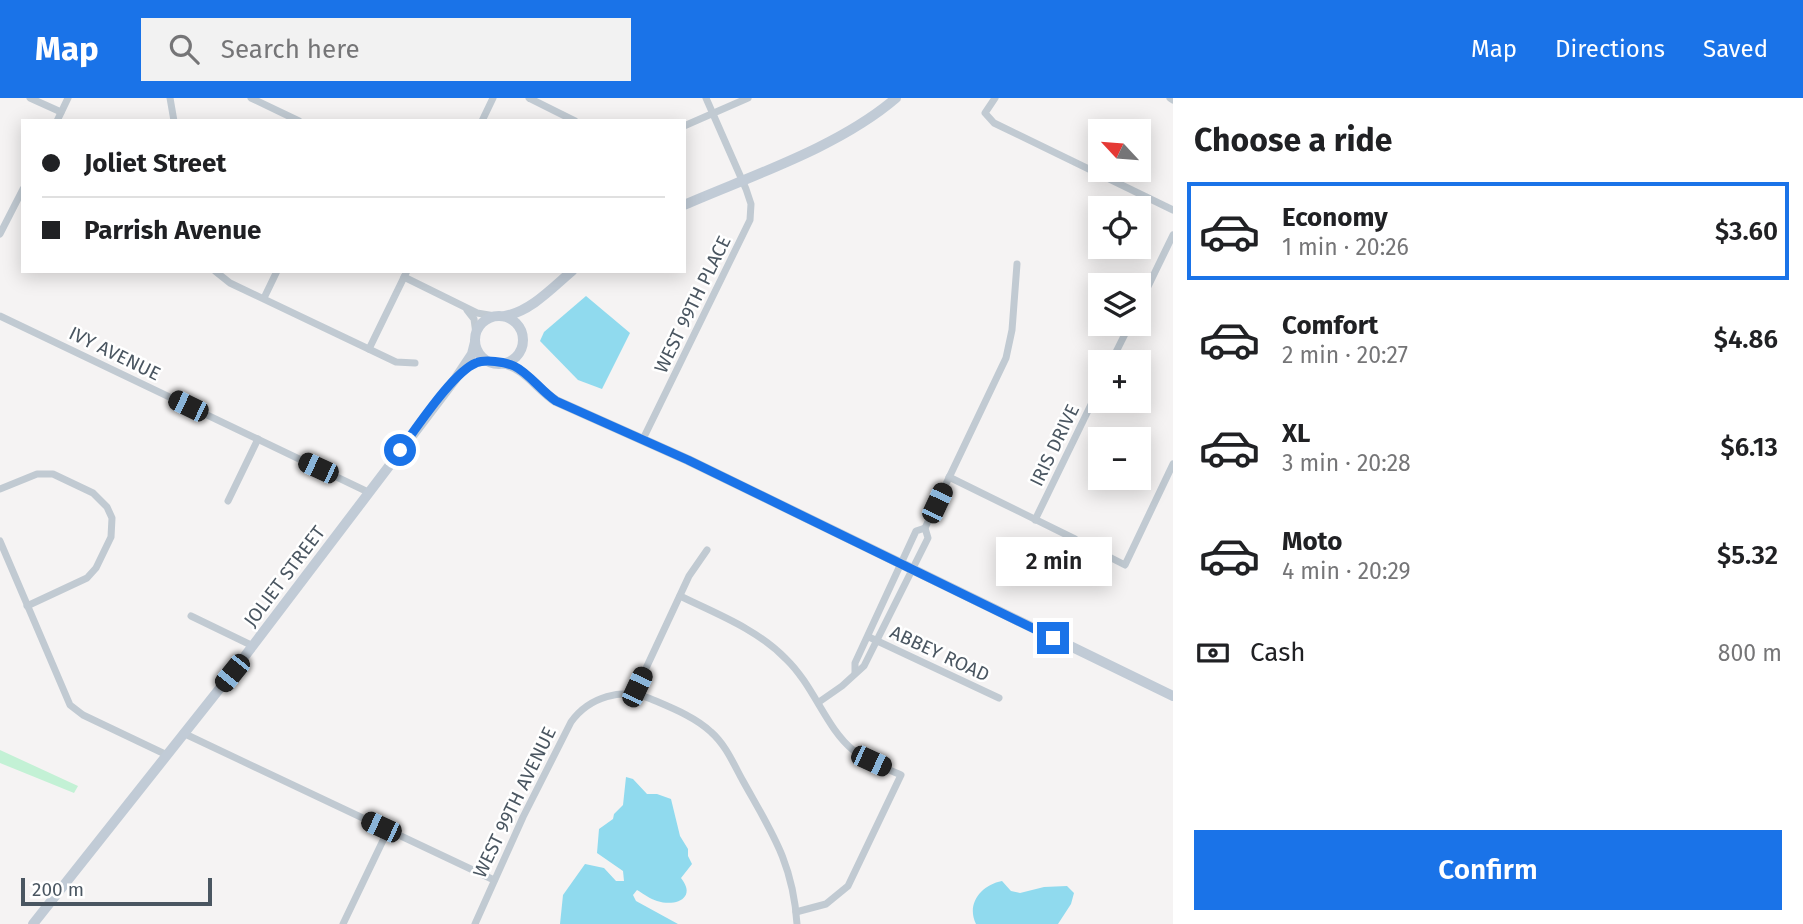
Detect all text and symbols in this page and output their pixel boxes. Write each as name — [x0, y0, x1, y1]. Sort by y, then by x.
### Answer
search box — [141, 18, 631, 81]
text: Map — [35, 29, 99, 69]
icon: search — [165, 30, 203, 68]
text: Search here — [221, 34, 360, 65]
text: Map — [1471, 35, 1517, 63]
text: Directions — [1555, 35, 1665, 63]
text: Saved — [1703, 35, 1768, 63]
north arrow — [1088, 119, 1152, 182]
map controls — [1088, 119, 1151, 490]
text: Choose a ride — [1194, 121, 1392, 159]
text: Joliet Street — [84, 148, 226, 179]
button: locate — [1088, 196, 1151, 259]
icon: car — [1198, 200, 1261, 263]
text: Economy — [1282, 202, 1388, 233]
text: Parrish Avenue — [84, 215, 261, 246]
text: $3.60 — [1715, 216, 1778, 247]
street label: WEST 99TH PLACE — [649, 232, 736, 377]
text: 1 min · 20:26 — [1282, 233, 1409, 261]
button: layers — [1088, 273, 1151, 336]
icon: car — [1198, 308, 1261, 371]
text: Comfort — [1282, 310, 1378, 341]
street label: IVY AVENUE — [65, 321, 164, 385]
text: $4.86 — [1714, 324, 1778, 355]
text: 2 min · 20:27 — [1282, 341, 1408, 369]
button: + — [1088, 350, 1151, 413]
car — [165, 387, 212, 425]
street label: IRIS DRIVE — [1025, 401, 1084, 490]
icon: car — [1198, 416, 1261, 479]
text: XL — [1282, 418, 1310, 449]
button: − — [1088, 427, 1151, 490]
text: $6.13 — [1720, 432, 1778, 463]
route start — [384, 434, 416, 466]
text: 3 min · 20:28 — [1282, 449, 1411, 477]
car — [295, 450, 342, 486]
car — [919, 480, 956, 526]
street label: JOLIET STREET — [239, 521, 330, 631]
icon: car — [1198, 524, 1261, 587]
text: Moto — [1282, 526, 1342, 557]
callout: 2 min — [995, 536, 1111, 586]
text: $5.32 — [1717, 540, 1778, 571]
text: 2 min — [1026, 547, 1082, 575]
text: 4 min · 20:29 — [1282, 557, 1411, 585]
street label: ABBEY ROAD — [886, 620, 993, 686]
route end — [1037, 622, 1069, 654]
icon: cash — [1194, 634, 1232, 672]
text: Cash — [1250, 637, 1306, 668]
text: 800 m — [1718, 639, 1782, 667]
car — [211, 650, 254, 696]
car — [619, 664, 656, 710]
street label: WEST 99TH AVENUE — [468, 723, 561, 881]
car — [848, 743, 895, 779]
car — [358, 809, 405, 845]
button: Confirm — [1194, 830, 1782, 910]
scale bar — [21, 875, 212, 907]
text: 200 m — [32, 878, 84, 901]

